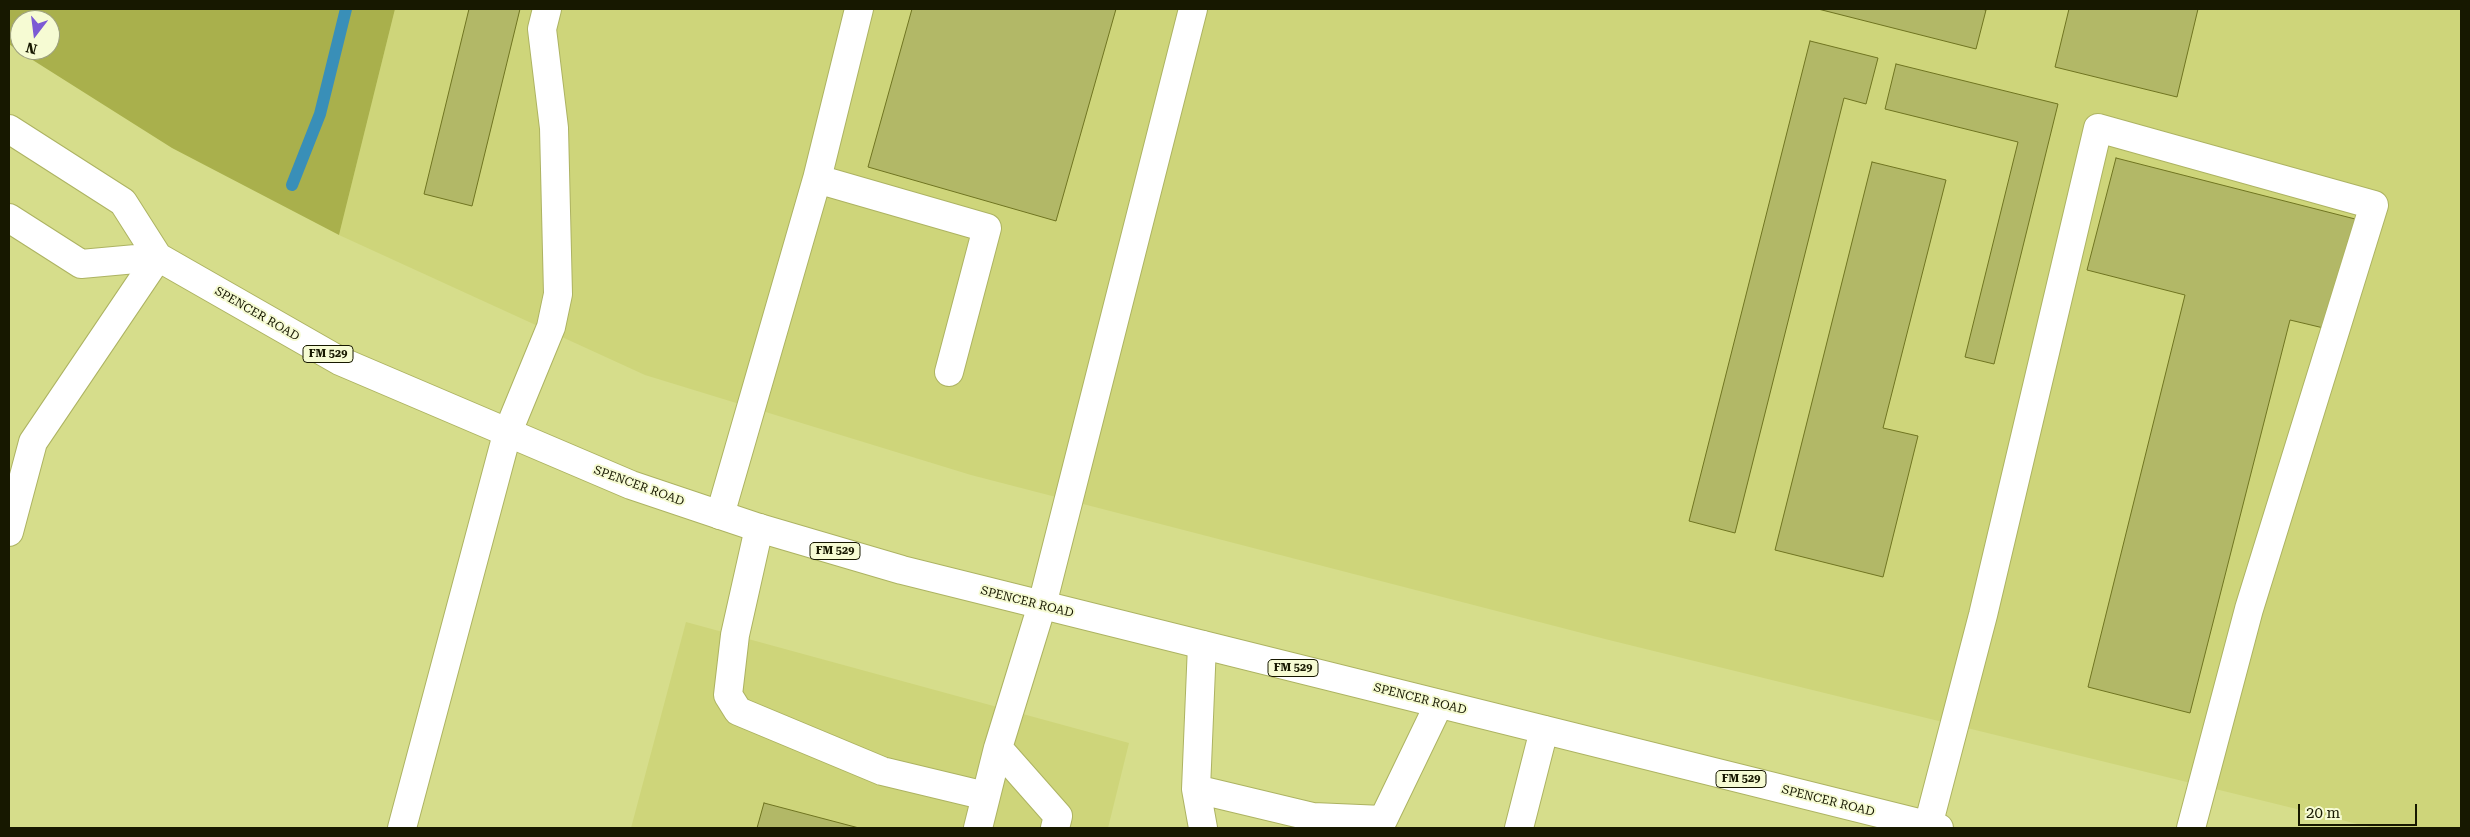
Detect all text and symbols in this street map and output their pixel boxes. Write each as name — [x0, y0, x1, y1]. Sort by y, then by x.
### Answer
north arrow — [10, 10, 60, 60]
text: N — [24, 39, 39, 58]
street label: SPENCER ROAD — [212, 284, 302, 344]
road number: FM 529 — [303, 346, 353, 362]
street label: SPENCER ROAD — [592, 463, 686, 509]
road number: FM 529 — [810, 542, 860, 560]
street label: SPENCER ROAD — [979, 583, 1075, 621]
road number: FM 529 — [1268, 660, 1318, 676]
street label: SPENCER ROAD — [1372, 680, 1468, 718]
road number: FM 529 — [1716, 771, 1766, 788]
street label: SPENCER ROAD — [1780, 782, 1876, 820]
scale bar — [2300, 794, 2419, 826]
text: 20 m — [2306, 804, 2340, 822]

